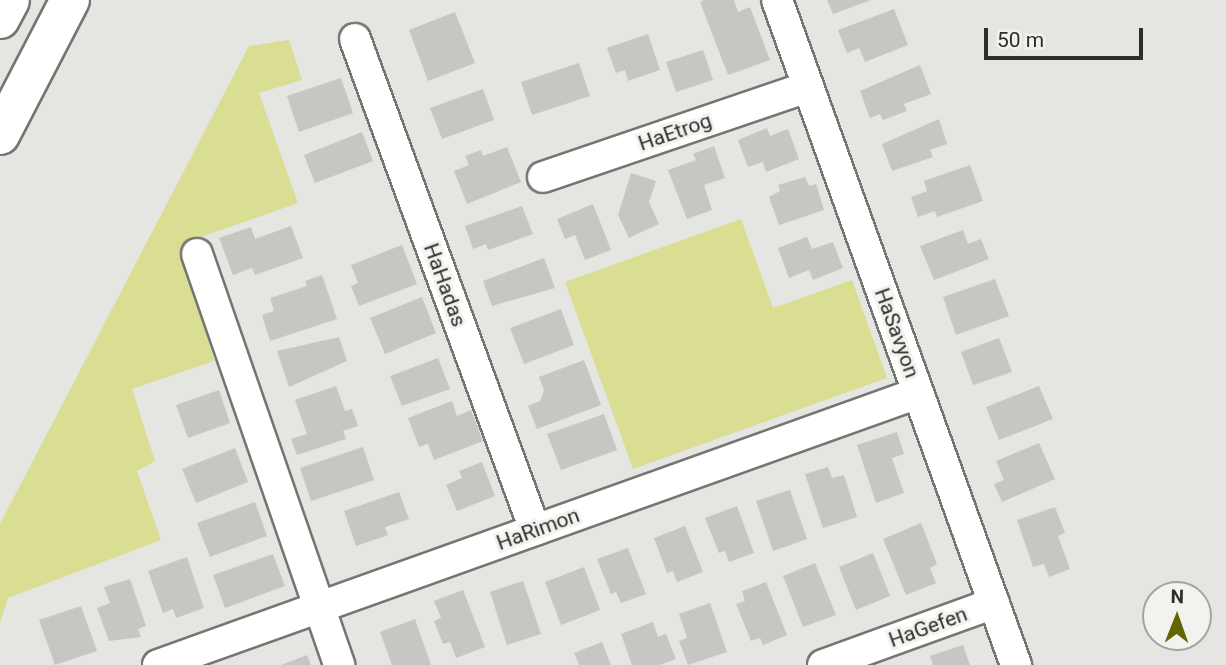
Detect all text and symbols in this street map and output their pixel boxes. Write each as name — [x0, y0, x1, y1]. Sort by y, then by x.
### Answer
scale bar — [988, 14, 1147, 58]
text: 50 m — [997, 28, 1044, 52]
street label: HaEtrog — [635, 108, 715, 156]
street label: HaHadas — [418, 240, 472, 330]
street label: HaSavyon — [869, 285, 925, 381]
street label: HaRimon — [493, 502, 583, 556]
north arrow — [1142, 581, 1212, 651]
text: N — [1170, 585, 1184, 608]
street label: HaGefen — [885, 601, 971, 653]

